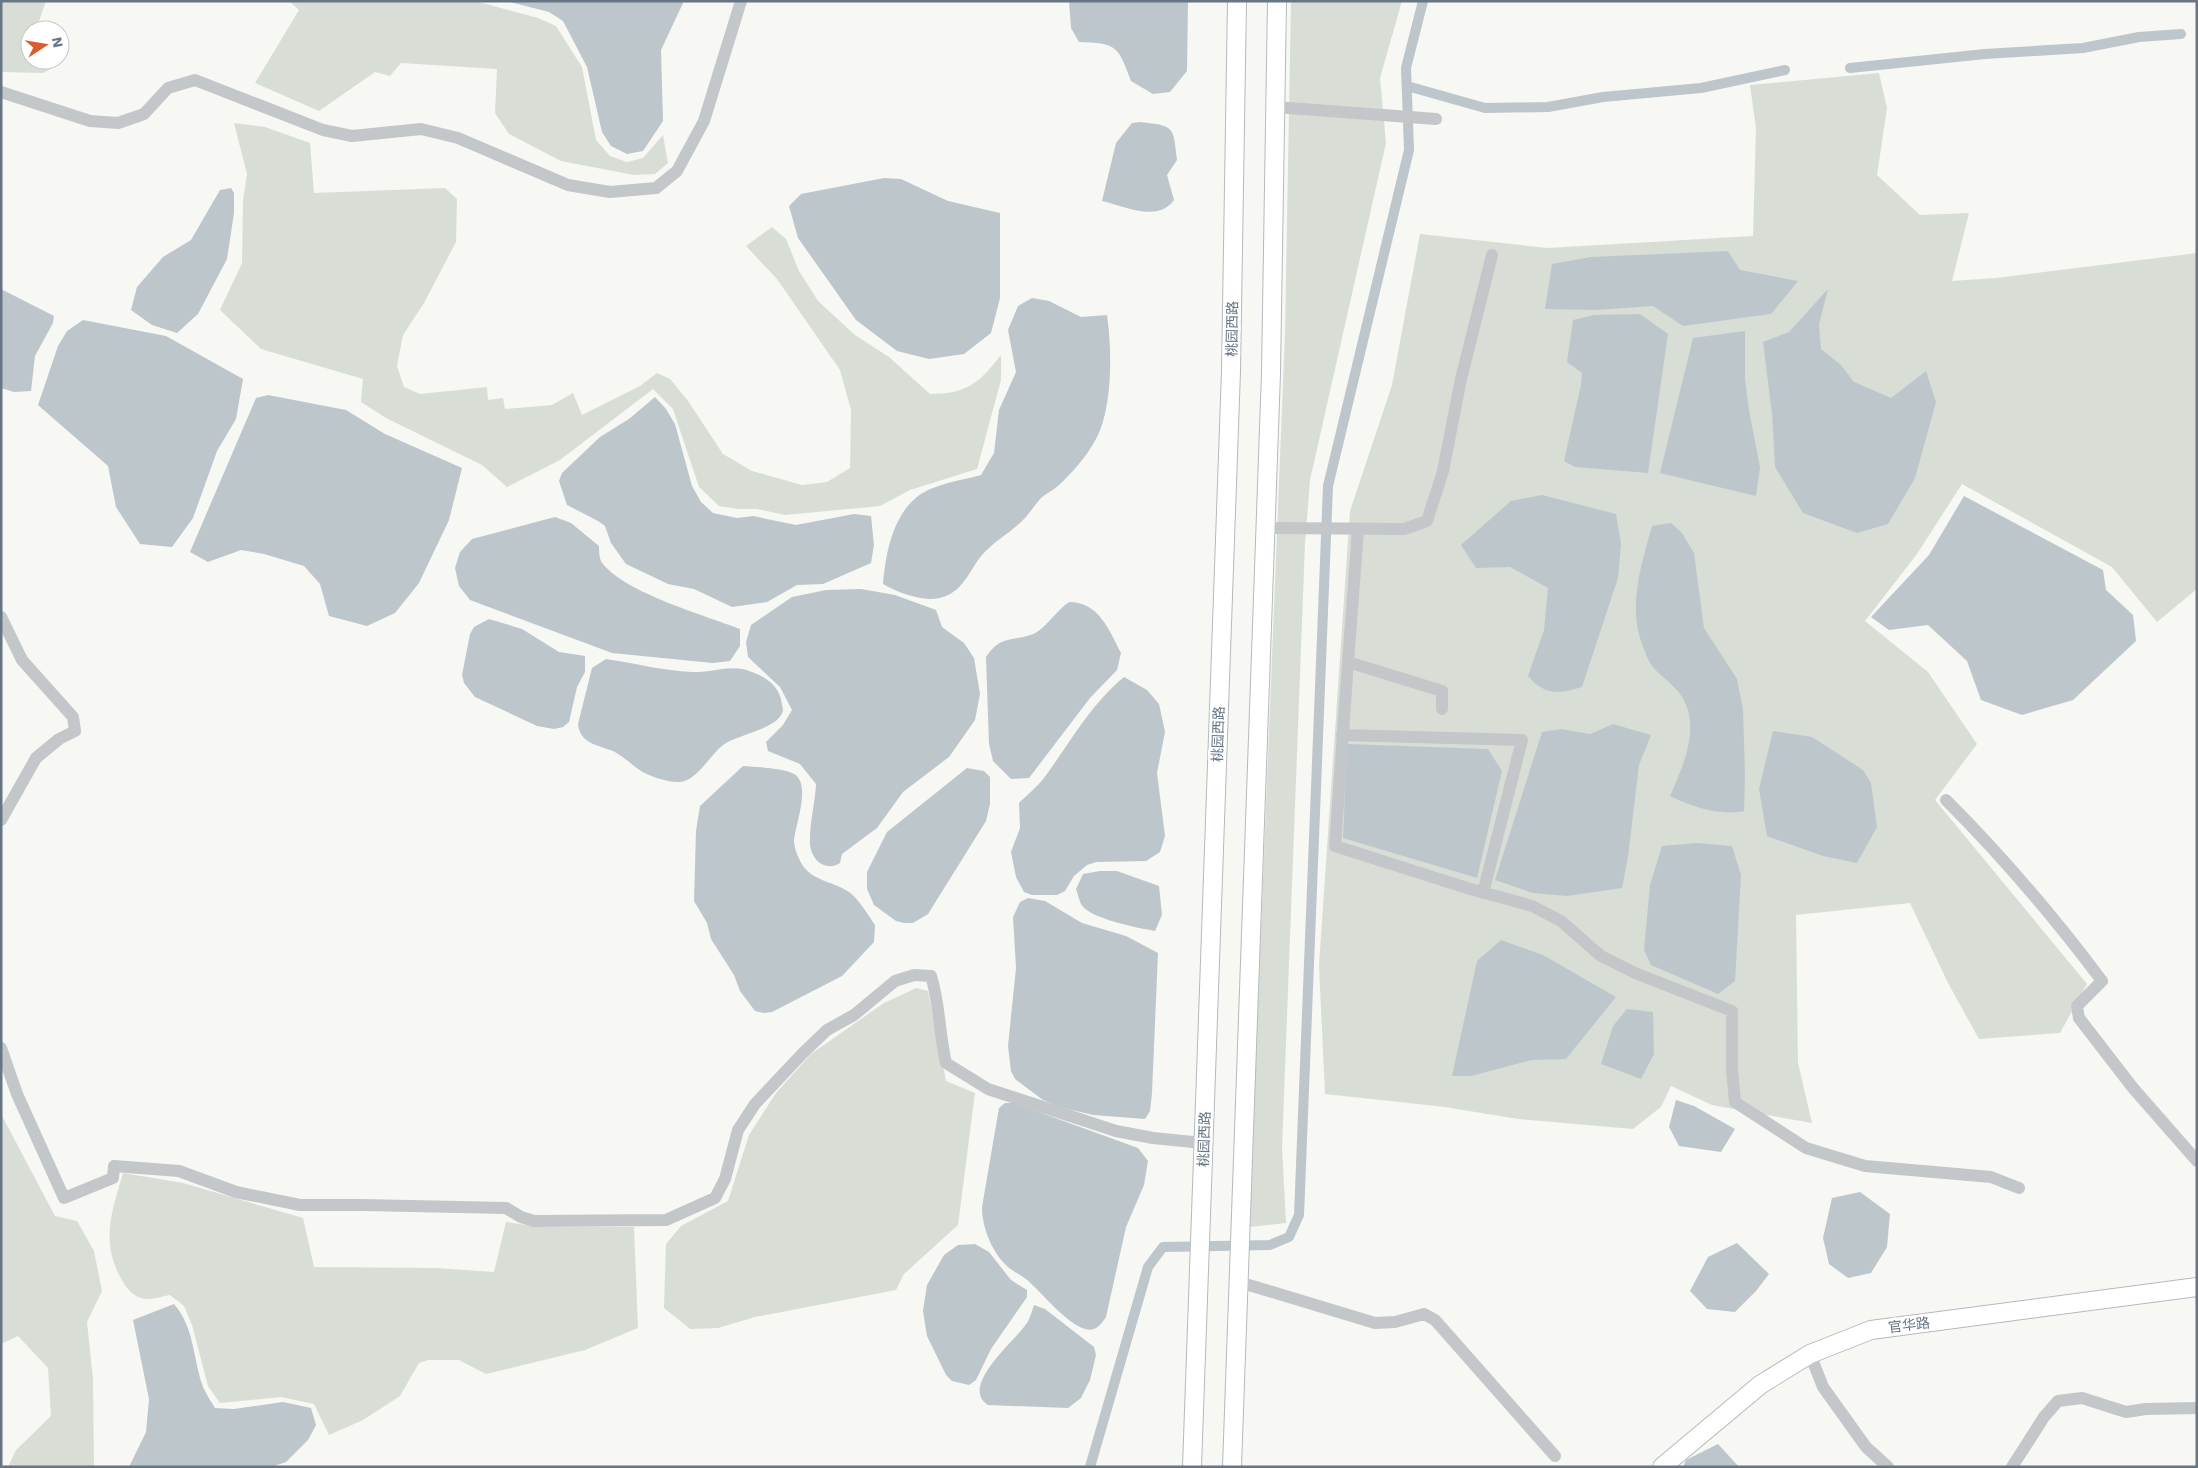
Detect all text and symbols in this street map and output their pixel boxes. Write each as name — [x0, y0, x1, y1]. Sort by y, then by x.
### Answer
north arrow — [20, 20, 70, 70]
text: N — [49, 36, 67, 49]
street label: 桃园西路 — [1224, 301, 1240, 357]
street label: 桃园西路 — [1209, 706, 1227, 762]
street label: 桃园西路 — [1195, 1111, 1213, 1167]
street label: 官华路 — [1887, 1315, 1931, 1335]

